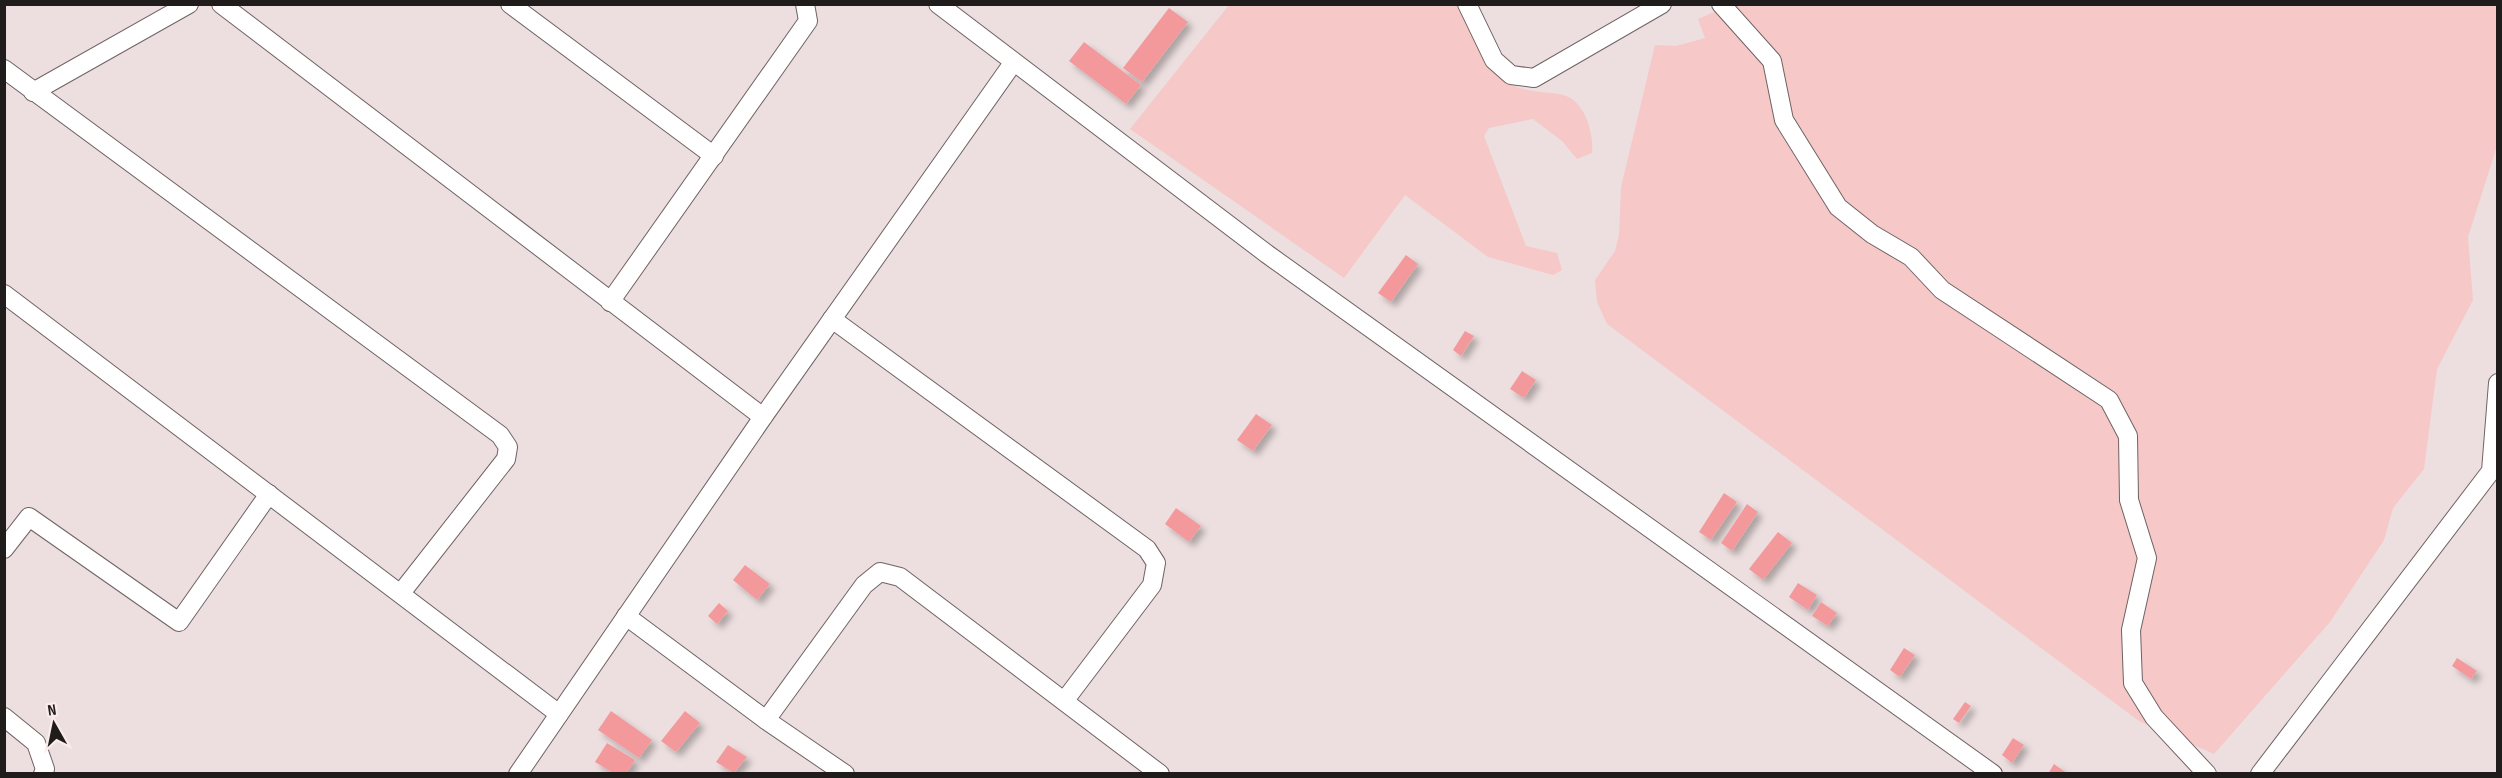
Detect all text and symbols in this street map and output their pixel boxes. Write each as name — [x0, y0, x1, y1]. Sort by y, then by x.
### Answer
north arrow — [24, 694, 84, 754]
text: N — [46, 701, 58, 721]

